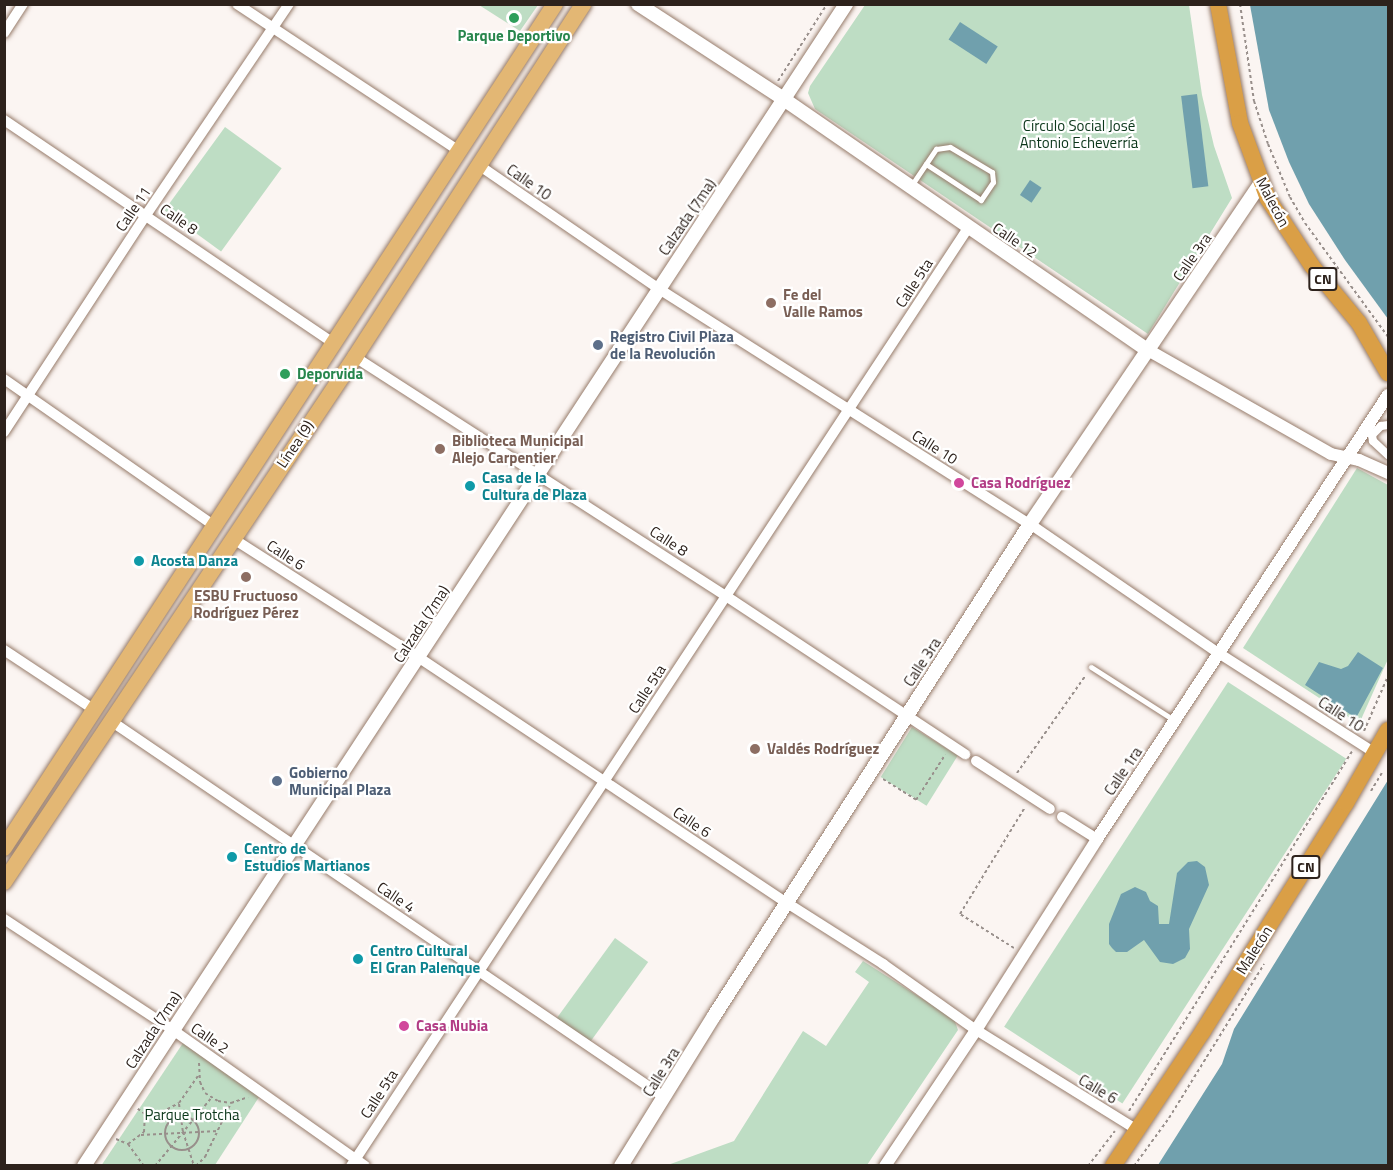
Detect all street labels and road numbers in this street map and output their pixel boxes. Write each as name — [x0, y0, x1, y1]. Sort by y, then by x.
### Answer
street label: Calle 10 — [503, 160, 555, 204]
street label: Malecón — [1252, 174, 1294, 230]
street label: Calzada (7ma) — [655, 175, 719, 259]
street label: Calle 11 — [111, 183, 155, 235]
street label: Calle 8 — [157, 200, 201, 238]
street label: Calle 12 — [989, 218, 1041, 262]
street label: Calle 3ra — [1169, 229, 1215, 285]
street label: Calle 5ta — [892, 255, 936, 311]
road number: CN — [1308, 268, 1338, 290]
street label: Línea (9) — [273, 417, 317, 471]
street label: Calle 10 — [909, 426, 961, 468]
street label: Calle 8 — [647, 522, 691, 560]
street label: Calle 6 — [264, 536, 308, 574]
street label: Calzada (7ma) — [389, 582, 453, 666]
street label: Calle 3ra — [900, 634, 944, 690]
street label: Calle 5ta — [625, 661, 669, 717]
street label: Calle 10 — [1315, 693, 1367, 735]
street label: Calle 1ra — [1100, 743, 1146, 799]
street label: Calle 6 — [670, 803, 714, 841]
road number: CN — [1291, 856, 1321, 878]
street label: Calle 4 — [374, 878, 418, 916]
street label: Malecón — [1232, 923, 1276, 977]
street label: Calzada (7ma) — [121, 988, 185, 1072]
street label: Calle 2 — [188, 1019, 232, 1057]
street label: Calle 3ra — [639, 1044, 683, 1100]
street label: Calle 5ta — [357, 1066, 401, 1122]
street label: Calle 6 — [1075, 1071, 1121, 1107]

